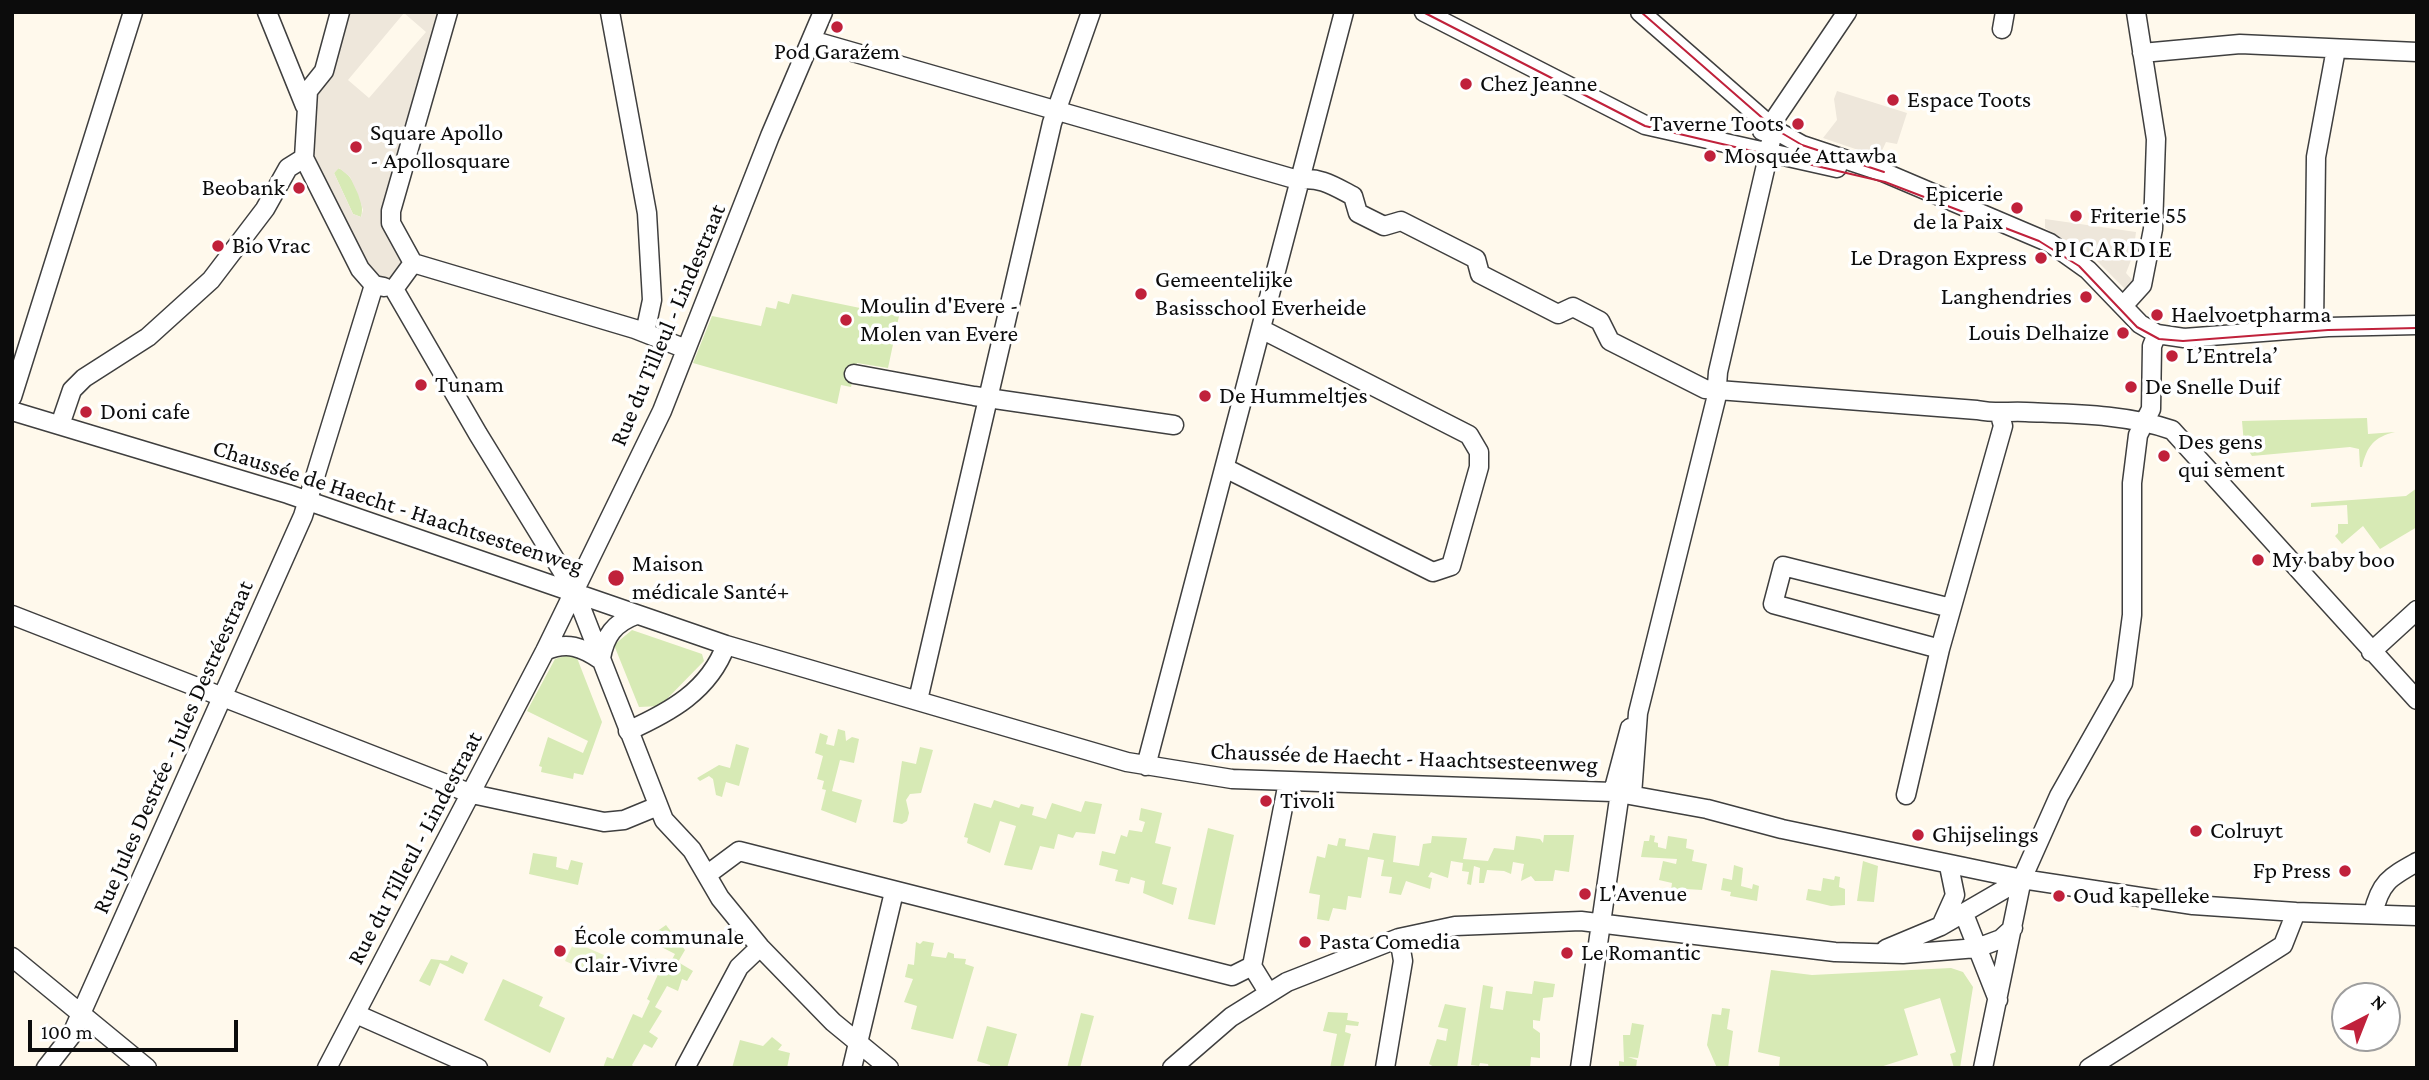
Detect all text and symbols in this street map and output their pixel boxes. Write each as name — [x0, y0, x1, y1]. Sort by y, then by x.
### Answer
marker: Pod Garaźem — [829, 19, 845, 35]
place label: Pod Garaźem — [774, 38, 900, 66]
place label: Chez Jeanne — [1480, 70, 1597, 98]
marker: Chez Jeanne — [1458, 76, 1474, 92]
place label: Espace Toots — [1907, 86, 2031, 114]
marker: Espace Toots — [1885, 92, 1901, 108]
place label: Taverne Toots — [1650, 110, 1784, 138]
marker: Taverne Toots — [1790, 116, 1806, 132]
place label: Square Apollo - Apollosquare — [370, 119, 510, 175]
marker: Square Apollo - Apollosquare — [348, 139, 364, 155]
place label: Mosquée Attawba — [1724, 142, 1897, 170]
marker: Mosquée Attawba — [1702, 148, 1718, 164]
place label: Beobank — [202, 174, 285, 202]
marker: Beobank — [291, 180, 307, 196]
place label: Epicerie de la Paix — [1913, 180, 2003, 236]
street label: Rue du Tilleul - Lindestraat — [604, 200, 732, 450]
marker: Epicerie de la Paix — [2009, 200, 2025, 216]
place label: Friterie 55 — [2090, 202, 2187, 230]
marker: Friterie 55 — [2068, 208, 2084, 224]
place label: Bio Vrac — [232, 232, 310, 260]
district label: PICARDIE — [2055, 233, 2173, 265]
marker: Bio Vrac — [210, 238, 226, 254]
place label: Le Dragon Express — [1850, 244, 2027, 272]
marker: Le Dragon Express — [2033, 250, 2049, 266]
place label: Gemeentelijke Basisschool Everheide — [1155, 266, 1366, 322]
place label: Langhendries — [1941, 283, 2072, 311]
marker: Gemeentelijke Basisschool Everheide — [1133, 286, 1149, 302]
marker: Langhendries — [2078, 289, 2094, 305]
place label: Moulin d'Evere - Molen van Evere — [860, 292, 1018, 348]
place label: Haelvoetpharma — [2171, 301, 2331, 329]
marker: Haelvoetpharma — [2149, 307, 2165, 323]
marker: Moulin d'Evere - Molen van Evere — [838, 312, 854, 328]
place label: Louis Delhaize — [1968, 319, 2109, 347]
marker: Louis Delhaize — [2115, 325, 2131, 341]
place label: L’Entrela’ — [2186, 342, 2278, 370]
marker: L’Entrela’ — [2164, 348, 2180, 364]
place label: Tunam — [435, 371, 504, 399]
place label: De Snelle Duif — [2145, 373, 2280, 401]
marker: Tunam — [413, 377, 429, 393]
marker: De Snelle Duif — [2123, 379, 2139, 395]
place label: De Hummeltjes — [1219, 382, 1368, 410]
marker: De Hummeltjes — [1197, 388, 1213, 404]
place label: Doni cafe — [100, 398, 190, 426]
marker: Doni cafe — [78, 404, 94, 420]
place label: Des gens qui sèment — [2178, 428, 2284, 484]
street label: Chaussée de Haecht - Haachtsesteenweg — [209, 433, 587, 581]
marker: Des gens qui sèment — [2156, 448, 2172, 464]
place label: My baby boo — [2272, 546, 2395, 574]
place label: Maison médicale Santé+ — [632, 550, 789, 606]
marker: My baby boo — [2250, 552, 2266, 568]
marker: Maison médicale Santé+ — [606, 568, 626, 588]
street label: Rue Jules Destrée - Jules Destréestraat — [86, 576, 260, 918]
street label: Rue du Tilleul - Lindestraat — [341, 727, 489, 969]
street label: Chaussée de Haecht - Haachtsesteenweg — [1210, 737, 1598, 779]
place label: Tivoli — [1280, 787, 1335, 815]
marker: Tivoli — [1258, 793, 1274, 809]
place label: Colruyt — [2210, 817, 2283, 845]
place label: Ghijselings — [1932, 821, 2039, 849]
marker: Colruyt — [2188, 823, 2204, 839]
marker: Ghijselings — [1910, 827, 1926, 843]
place label: Fp Press — [2253, 857, 2331, 885]
marker: Fp Press — [2337, 863, 2353, 879]
place label: L'Avenue — [1599, 880, 1687, 908]
place label: Oud kapelleke — [2073, 882, 2210, 910]
marker: L'Avenue — [1577, 886, 1593, 902]
marker: Oud kapelleke — [2051, 888, 2067, 904]
place label: École communale Clair-Vivre — [574, 923, 744, 979]
place label: Pasta Comedia — [1319, 928, 1460, 956]
marker: Pasta Comedia — [1297, 934, 1313, 950]
place label: Le Romantic — [1581, 939, 1700, 967]
marker: École communale Clair-Vivre — [552, 943, 568, 959]
marker: Le Romantic — [1559, 945, 1575, 961]
north arrow — [2331, 982, 2401, 1052]
text: N — [2367, 990, 2391, 1015]
scale bar — [32, 1006, 242, 1050]
text: 100 m — [41, 1020, 93, 1044]

